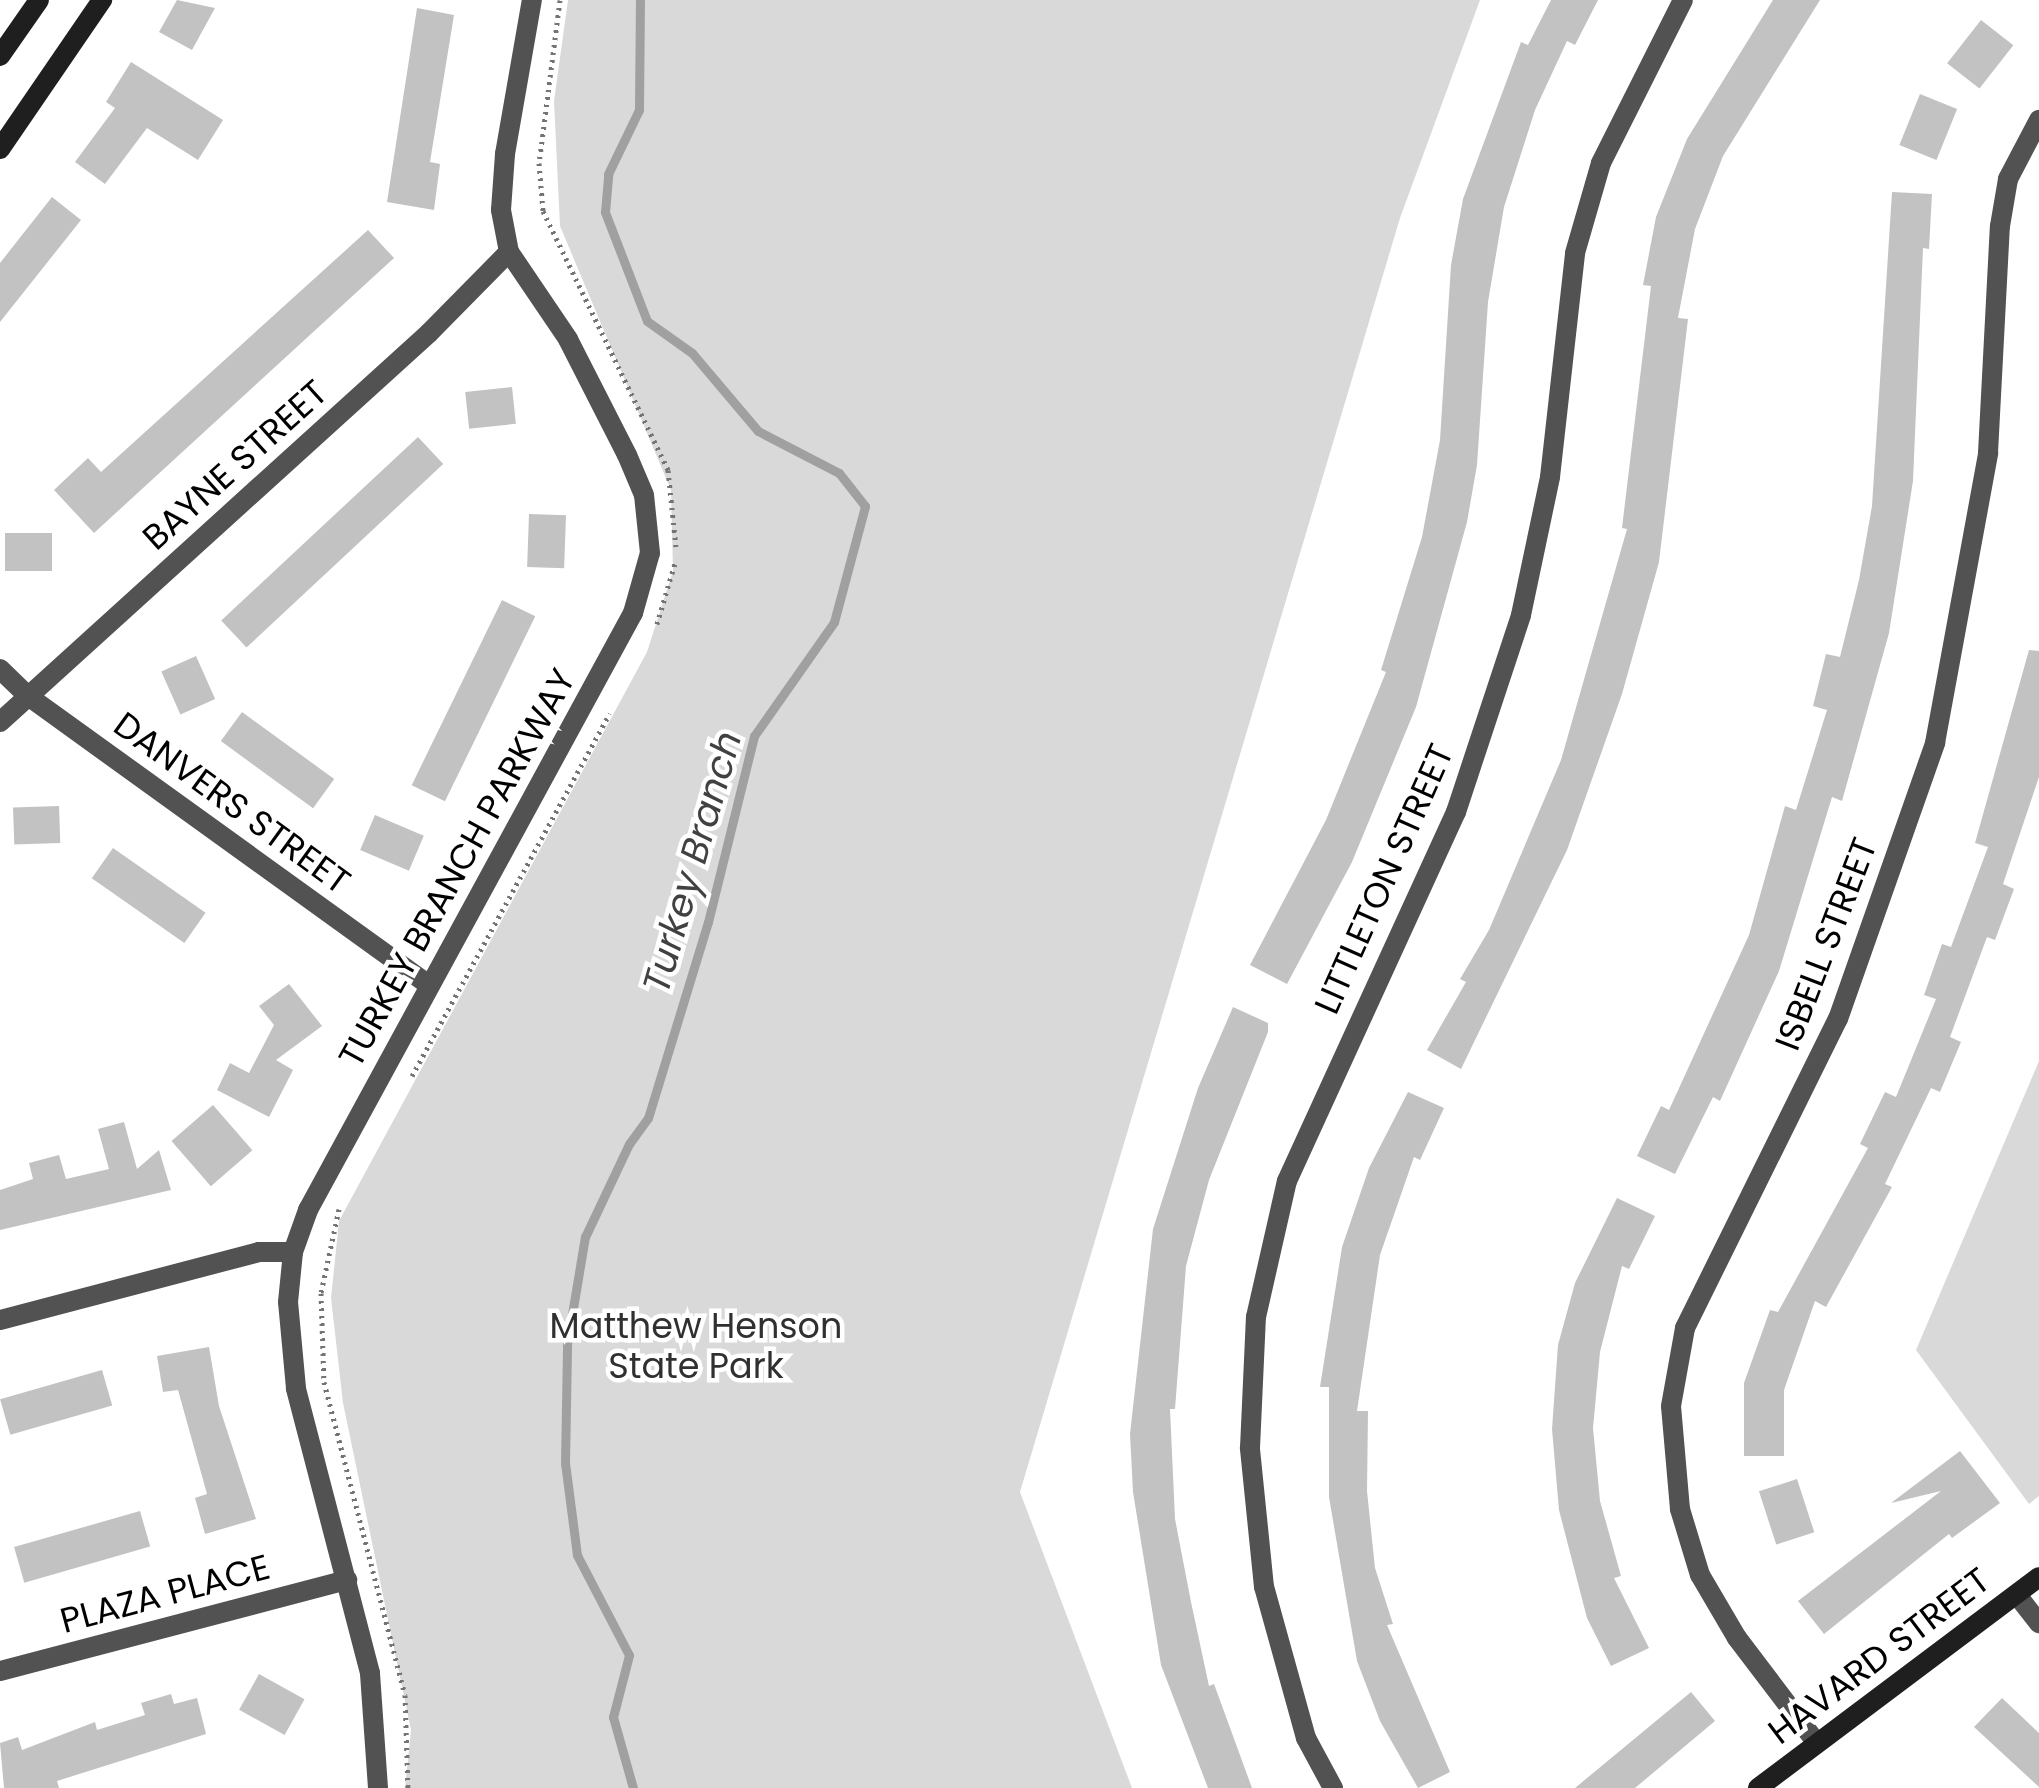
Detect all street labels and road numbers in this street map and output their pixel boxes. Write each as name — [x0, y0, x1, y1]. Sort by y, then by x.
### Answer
street label: BAYNE STREET — [134, 371, 336, 559]
street label: TURKEY BRANCH PARKWAY — [330, 662, 584, 1074]
street label: DANVERS STREET — [106, 703, 358, 903]
street label: LITTLETON STREET — [1306, 738, 1462, 1020]
street label: ISBELL STREET — [1766, 832, 1886, 1056]
street label: PLAZA PLACE — [56, 1546, 274, 1642]
street label: HAVARD STREET — [1760, 1559, 1998, 1753]

